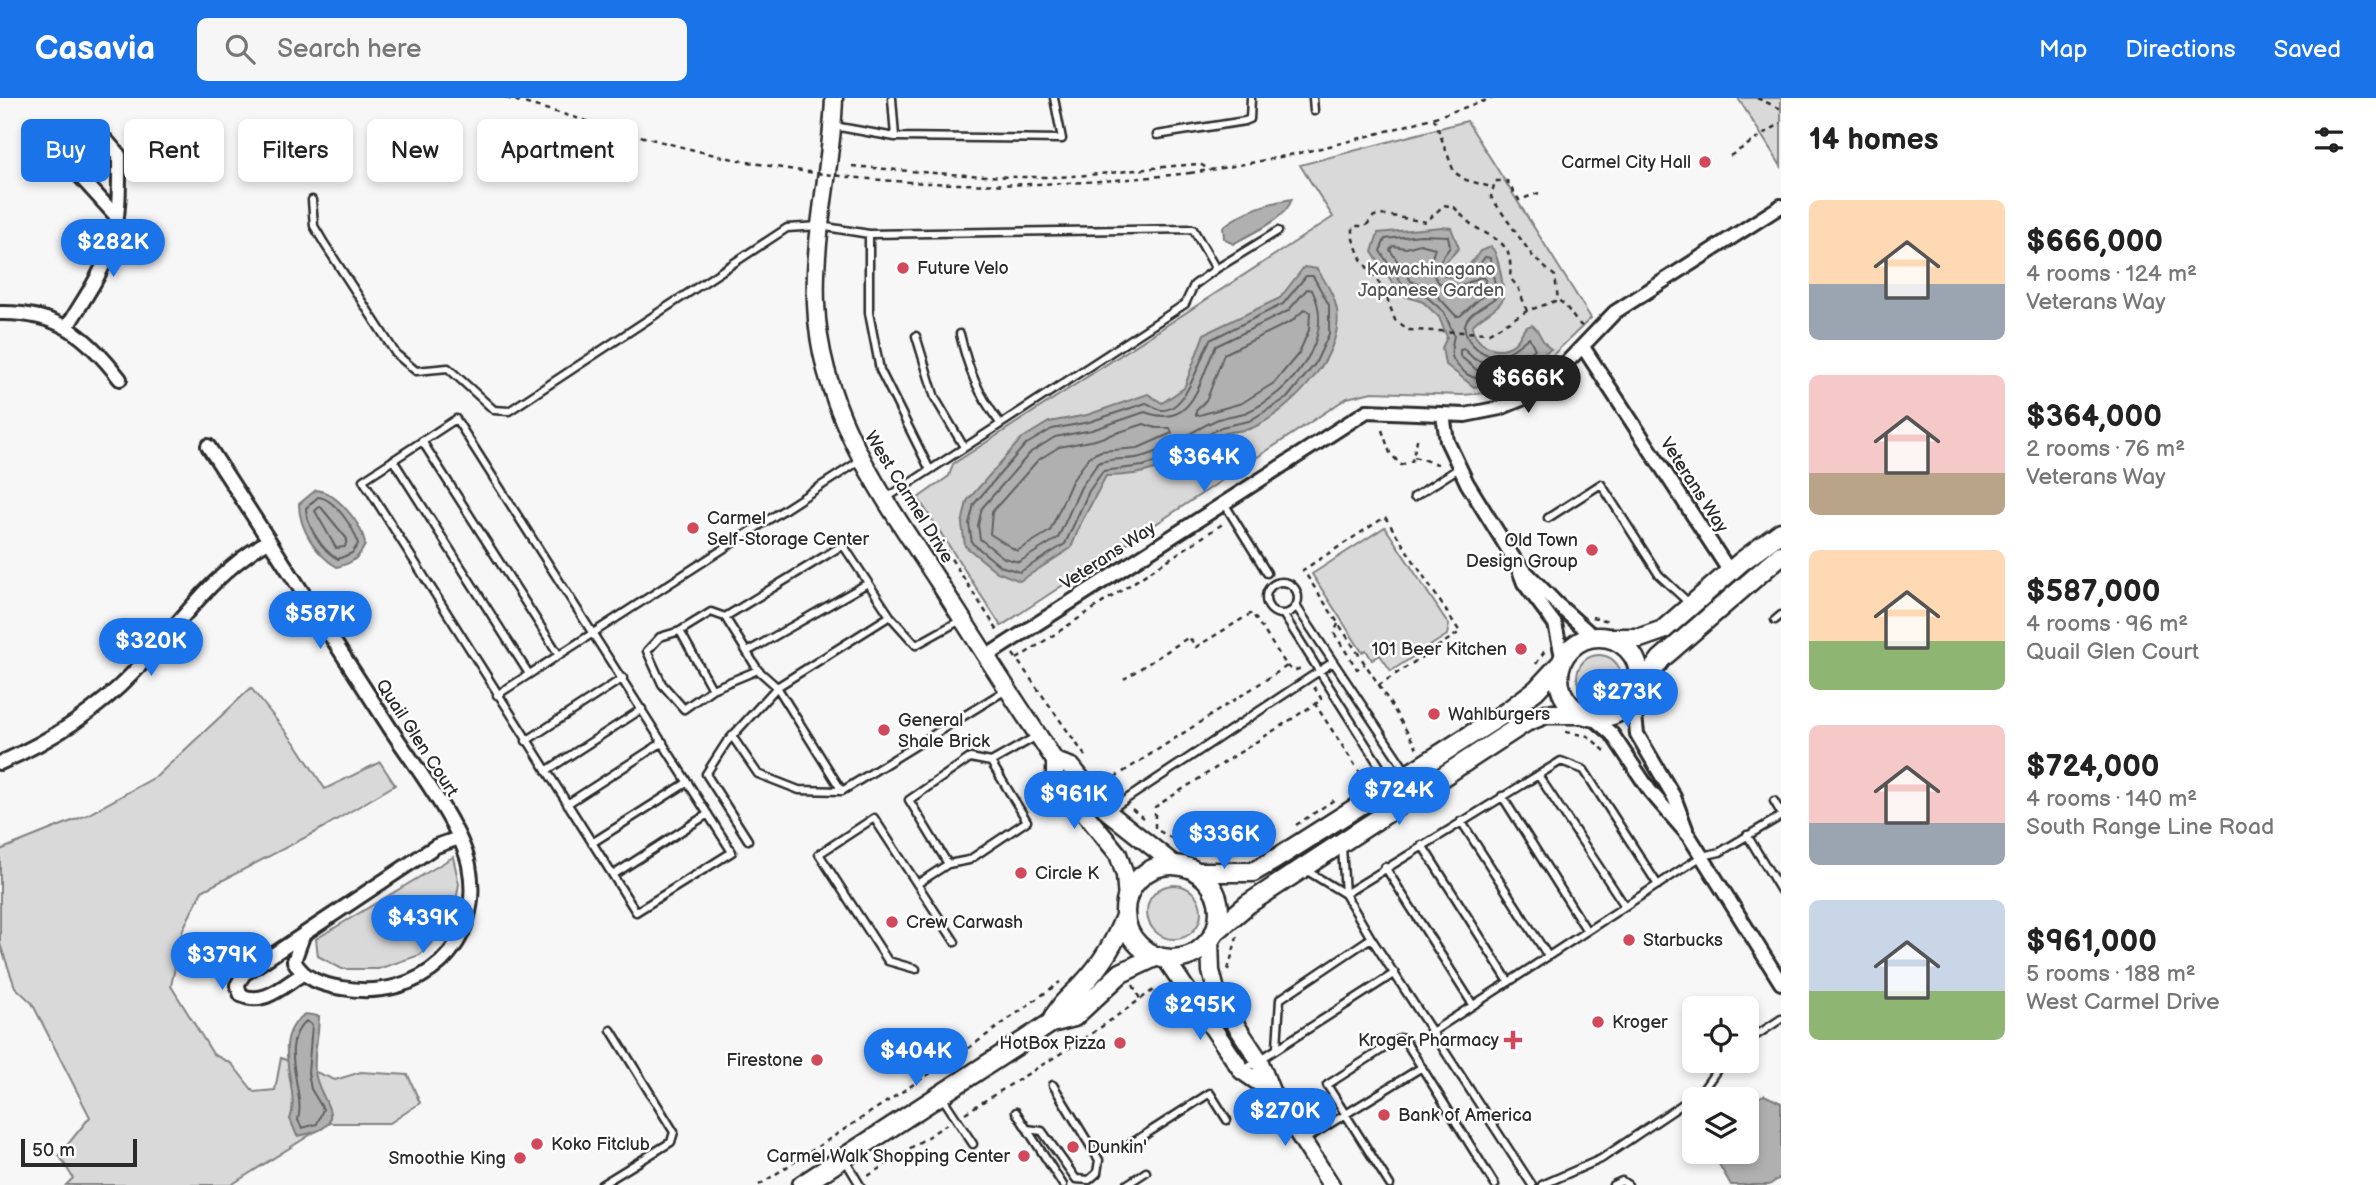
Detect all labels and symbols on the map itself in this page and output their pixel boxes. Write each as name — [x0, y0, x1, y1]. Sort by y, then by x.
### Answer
place label: Carmel City Hall — [1561, 152, 1691, 173]
marker: Carmel City Hall — [1697, 154, 1713, 170]
pin: $282K — [64, 220, 162, 279]
place label: Future Velo — [917, 258, 1009, 279]
park label: Kawachinagano Japanese Garden — [1358, 259, 1504, 301]
marker: Future Velo — [895, 260, 911, 276]
pin: $666K — [1479, 356, 1577, 415]
street label: West Carmel Drive — [860, 427, 958, 567]
street label: Veterans Way — [1655, 433, 1733, 537]
pin: $364K — [1155, 434, 1253, 494]
place label: Carmel Self-Storage Center — [707, 508, 869, 550]
street label: Veterans Way — [1056, 517, 1160, 595]
marker: Carmel Self-Storage Center — [685, 520, 701, 536]
place label: Old Town Design Group — [1466, 530, 1578, 572]
marker: Old Town Design Group — [1584, 542, 1600, 558]
pin: $587K — [271, 592, 369, 651]
pin: $320K — [102, 618, 200, 678]
place label: 101 Beer Kitchen — [1371, 639, 1507, 660]
marker: 101 Beer Kitchen — [1513, 641, 1529, 657]
pin: $273K — [1578, 670, 1676, 729]
street label: Quail Glen Court — [371, 675, 463, 801]
place label: Wahlburgers — [1448, 704, 1550, 725]
marker: Wahlburgers — [1426, 706, 1442, 722]
place label: General Shale Brick — [898, 710, 990, 752]
marker: General Shale Brick — [876, 722, 892, 738]
pin: $724K — [1350, 768, 1448, 827]
pin: $961K — [1025, 772, 1123, 831]
pin: $336K — [1175, 812, 1273, 871]
place label: Circle K — [1035, 863, 1099, 884]
marker: Circle K — [1013, 865, 1029, 881]
pin: $439K — [374, 896, 472, 955]
place label: Crew Carwash — [906, 912, 1023, 933]
marker: Crew Carwash — [884, 914, 900, 930]
place label: Starbucks — [1643, 930, 1723, 951]
pin: $379K — [173, 932, 271, 992]
marker: Starbucks — [1621, 932, 1637, 948]
pin: $295K — [1151, 982, 1249, 1042]
place label: Kroger — [1612, 1012, 1668, 1033]
marker: Kroger — [1590, 1014, 1606, 1030]
pin: $404K — [867, 1028, 965, 1088]
place label: Kroger Pharmacy — [1358, 1030, 1500, 1051]
marker: Kroger Pharmacy — [1505, 1032, 1521, 1048]
place label: HotBox Pizza — [999, 1033, 1106, 1054]
marker: HotBox Pizza — [1112, 1035, 1128, 1051]
place label: Firestone — [726, 1050, 803, 1071]
marker: Firestone — [809, 1052, 825, 1068]
pin: $270K — [1236, 1088, 1334, 1148]
place label: Bank of America — [1398, 1105, 1532, 1126]
marker: Bank of America — [1376, 1107, 1392, 1123]
place label: Koko Fitclub — [551, 1134, 650, 1155]
scale bar — [21, 1136, 136, 1168]
marker: Koko Fitclub — [529, 1136, 545, 1152]
place label: Dunkin' — [1087, 1137, 1147, 1158]
marker: Dunkin' — [1065, 1139, 1081, 1155]
place label: Carmel Walk Shopping Center — [767, 1146, 1010, 1167]
place label: Smoothie King — [388, 1148, 506, 1169]
marker: Carmel Walk Shopping Center — [1016, 1148, 1032, 1164]
marker: Smoothie King — [512, 1150, 528, 1166]

